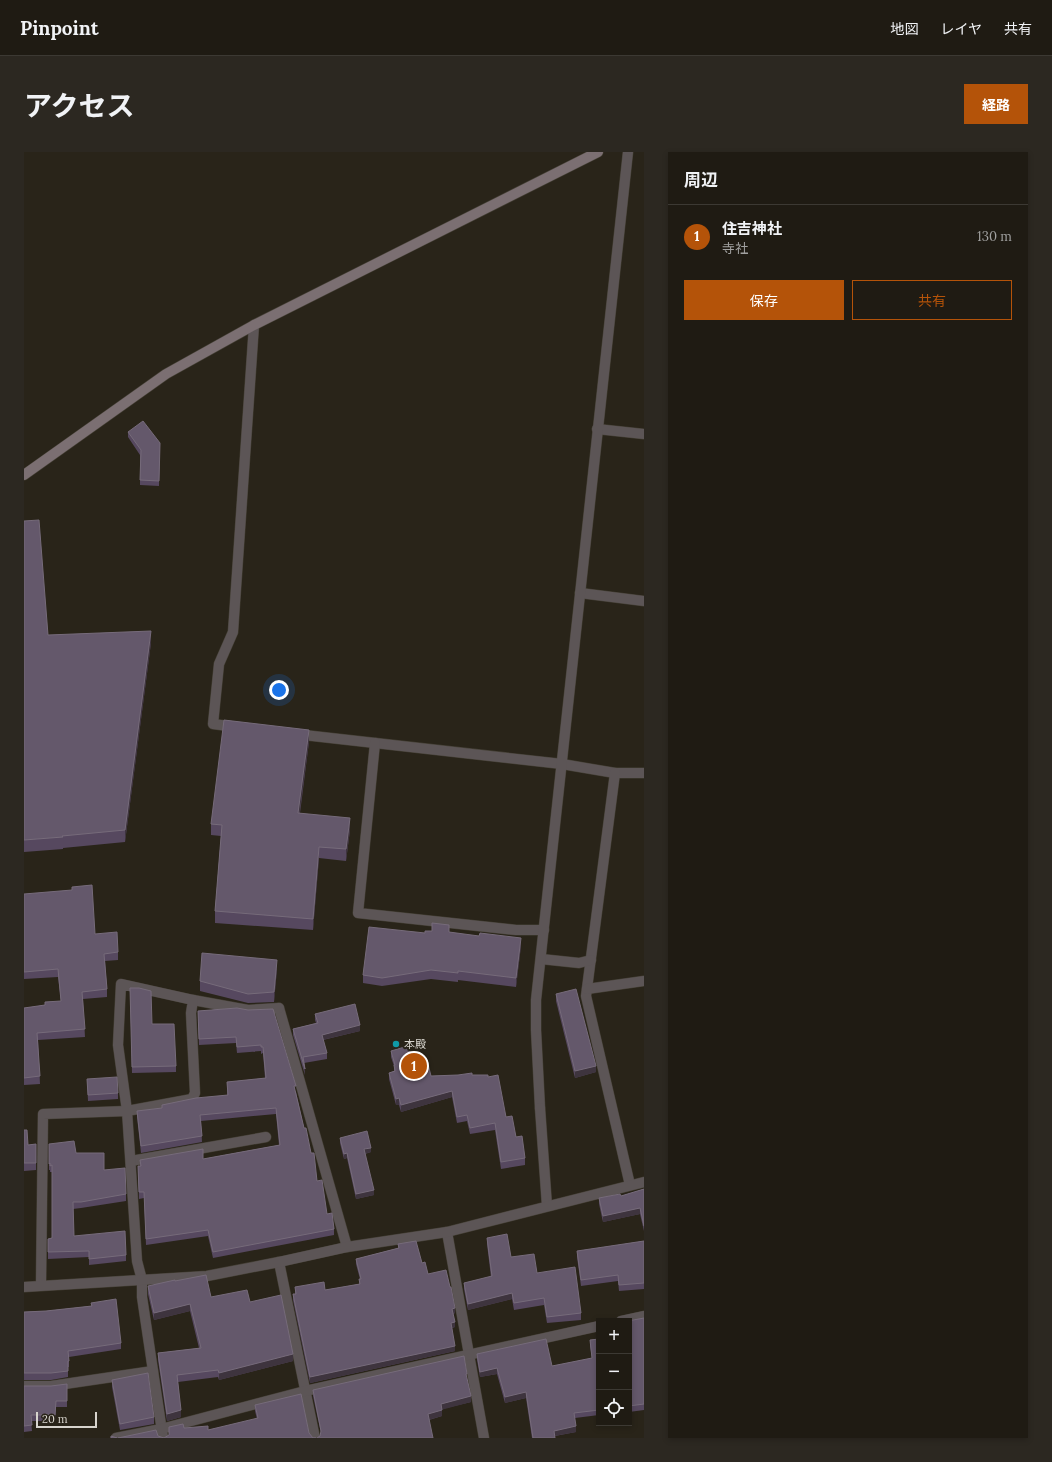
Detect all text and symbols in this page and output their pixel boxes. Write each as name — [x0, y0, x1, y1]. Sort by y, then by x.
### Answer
text: Pinpoint — [20, 16, 99, 40]
text: 地図 — [890, 20, 918, 38]
text: レイヤ — [940, 20, 982, 38]
text: 共有 — [1004, 20, 1032, 38]
button: 経路 — [964, 84, 1028, 124]
text: アクセス — [24, 88, 135, 124]
text: 周辺 — [684, 169, 718, 191]
text: 住吉神社 — [722, 219, 782, 238]
text: 1 — [694, 228, 700, 245]
text: 130 m — [977, 228, 1012, 245]
text: 寺社 — [722, 240, 748, 257]
button: 保存 — [684, 280, 844, 320]
button: 共有 — [852, 280, 1012, 320]
your location — [269, 680, 289, 700]
place label: 本殿 — [404, 1037, 426, 1051]
marker: 本殿 — [391, 1039, 401, 1049]
pin: 1 — [401, 1051, 427, 1081]
map controls — [596, 1318, 632, 1426]
button: + — [596, 1318, 632, 1354]
button: − — [596, 1354, 632, 1390]
button: locate — [596, 1390, 632, 1426]
scale bar — [36, 1410, 97, 1429]
text: 20 m — [42, 1412, 67, 1426]

